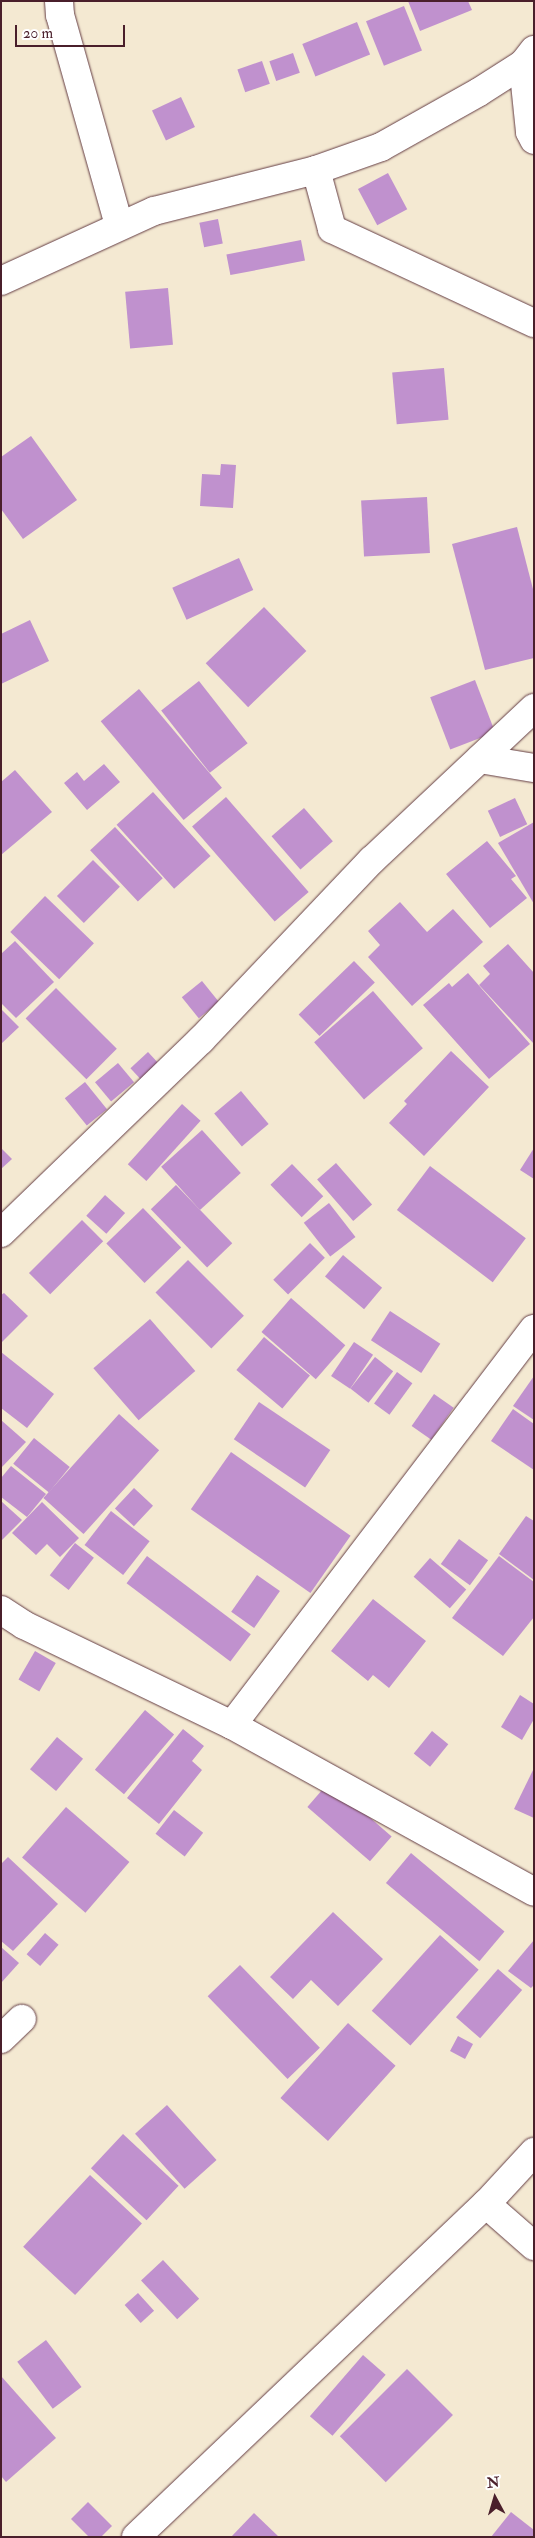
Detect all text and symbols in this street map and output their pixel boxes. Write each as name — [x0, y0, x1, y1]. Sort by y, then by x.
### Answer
scale bar — [18, 15, 128, 47]
text: 20 m — [23, 24, 53, 43]
north arrow — [470, 2473, 520, 2523]
text: N — [486, 2473, 500, 2492]

